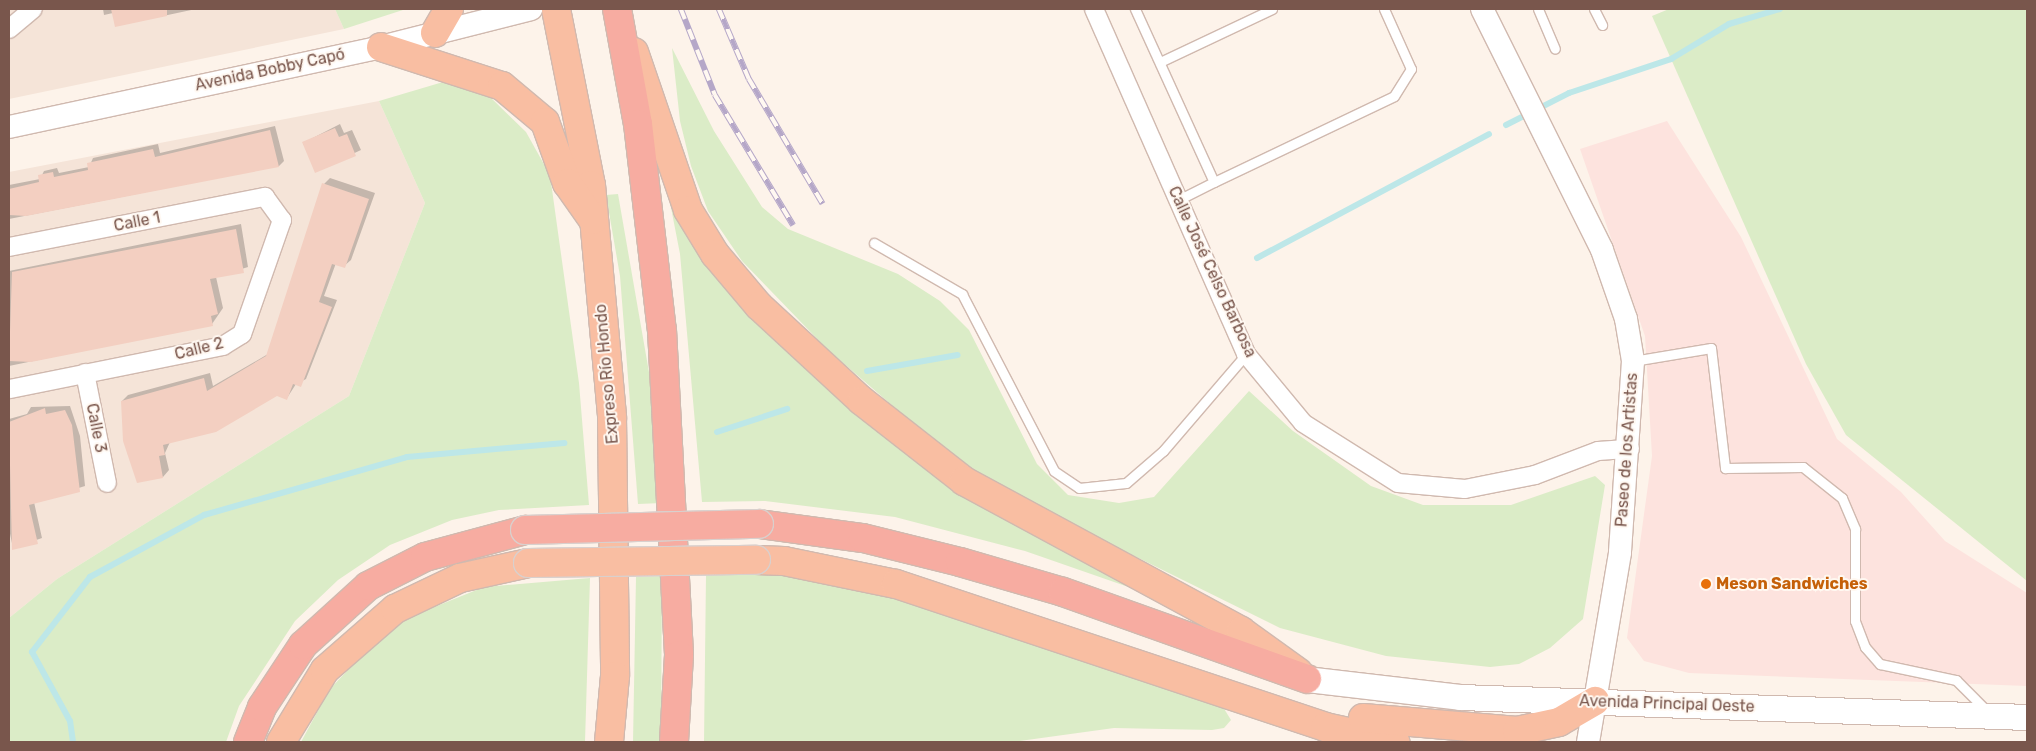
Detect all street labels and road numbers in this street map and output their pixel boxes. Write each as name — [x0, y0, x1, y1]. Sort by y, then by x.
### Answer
street label: Avenida Bobby Capó — [193, 45, 347, 95]
street label: Calle José Celso Barbosa — [1164, 183, 1260, 361]
street label: Calle 1 — [112, 208, 162, 236]
street label: Expreso Río Hondo — [591, 303, 623, 445]
street label: Calle 2 — [173, 334, 225, 364]
street label: Paseo de los Artistas — [1612, 372, 1642, 528]
street label: Calle 3 — [82, 402, 110, 454]
street label: Avenida Principal Oeste — [1579, 691, 1755, 717]

